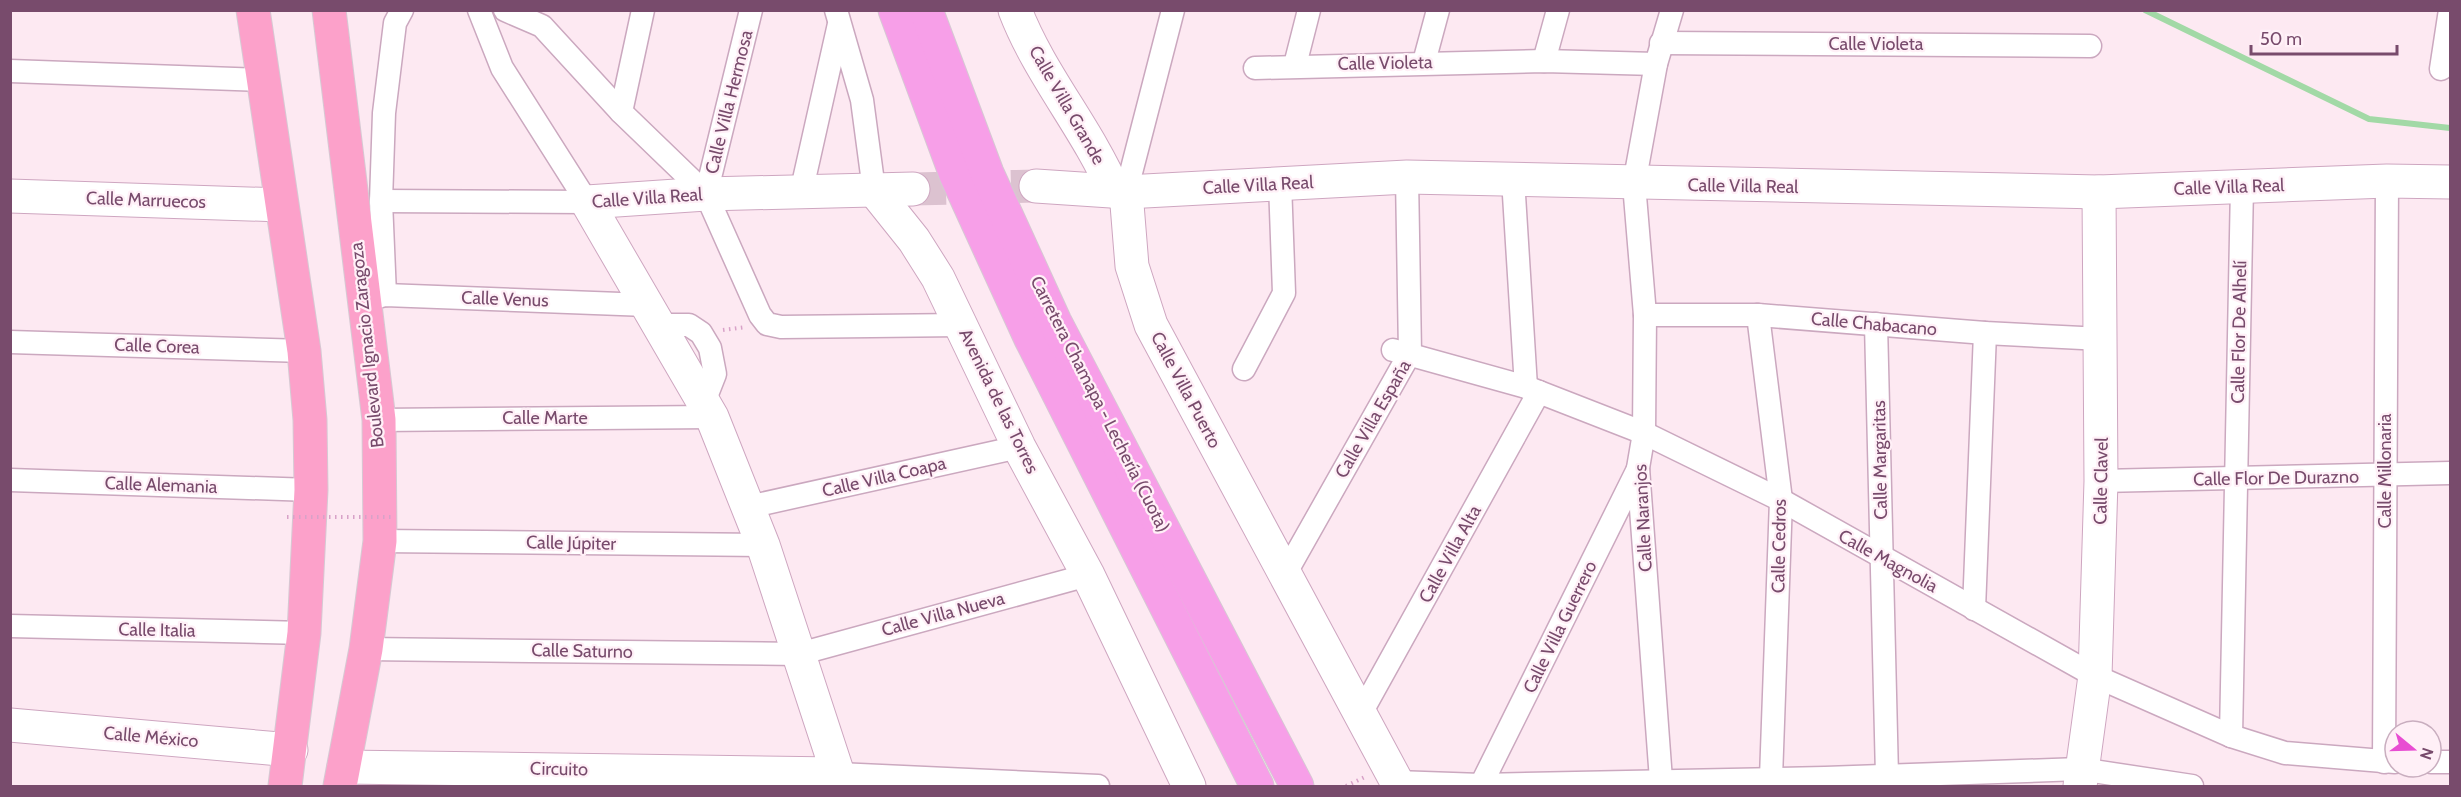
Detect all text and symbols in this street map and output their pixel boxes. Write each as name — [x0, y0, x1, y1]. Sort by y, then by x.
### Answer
scale bar — [2251, 18, 2396, 56]
street label: Calle Villa Hermosa — [701, 28, 758, 176]
text: 50 m — [2260, 28, 2302, 50]
street label: Calle Violeta — [1829, 33, 1924, 55]
street label: Calle Villa Grande — [1024, 42, 1110, 168]
street label: Calle Violeta — [1337, 51, 1433, 75]
street label: Calle Villa Real — [1202, 171, 1315, 199]
street label: Calle Villa Real — [1687, 174, 1799, 198]
street label: Calle Villa Real — [2173, 174, 2285, 200]
street label: Calle Villa Real — [591, 183, 704, 213]
street label: Calle Marruecos — [86, 187, 206, 213]
street label: Boulevard Ignacio Zaragoza — [345, 241, 389, 449]
street label: Calle Flor De Alhelí — [2227, 260, 2251, 404]
street label: Carretera Chamapa - Lechería (Cuota) — [1026, 272, 1174, 536]
street label: Calle Venus — [461, 286, 549, 312]
street label: Calle Chabacano — [1810, 308, 1938, 340]
street label: Avenida de las Torres — [954, 325, 1044, 477]
street label: Calle Villa Puerto — [1146, 328, 1226, 452]
street label: Calle Corea — [114, 334, 200, 358]
street label: Calle Villa España — [1330, 356, 1416, 482]
street label: Calle Margaritas — [1868, 400, 1892, 520]
street label: Calle Marte — [502, 407, 588, 429]
street label: Calle Millonaria — [2374, 413, 2396, 528]
street label: Calle Clavel — [2089, 436, 2113, 525]
street label: Calle Villa Coapa — [820, 452, 948, 502]
street label: Calle Naranjos — [1629, 464, 1657, 572]
street label: Calle Flor De Durazno — [2193, 466, 2359, 490]
street label: Calle Alemania — [104, 472, 218, 498]
street label: Calle Cedros — [1767, 499, 1791, 593]
street label: Calle Villa Alta — [1414, 501, 1486, 607]
street label: Calle Magnolia — [1834, 525, 1942, 598]
street label: Calle Júpiter — [526, 531, 616, 555]
street label: Calle Villa Guerrero — [1518, 557, 1602, 697]
street label: Calle Villa Nueva — [879, 587, 1007, 641]
street label: Calle Italia — [118, 618, 196, 642]
street label: Calle Saturno — [531, 639, 633, 663]
north arrow — [2383, 719, 2443, 779]
street label: Calle México — [103, 722, 199, 752]
text: N — [2416, 745, 2438, 762]
street label: Circuito — [530, 757, 588, 781]

